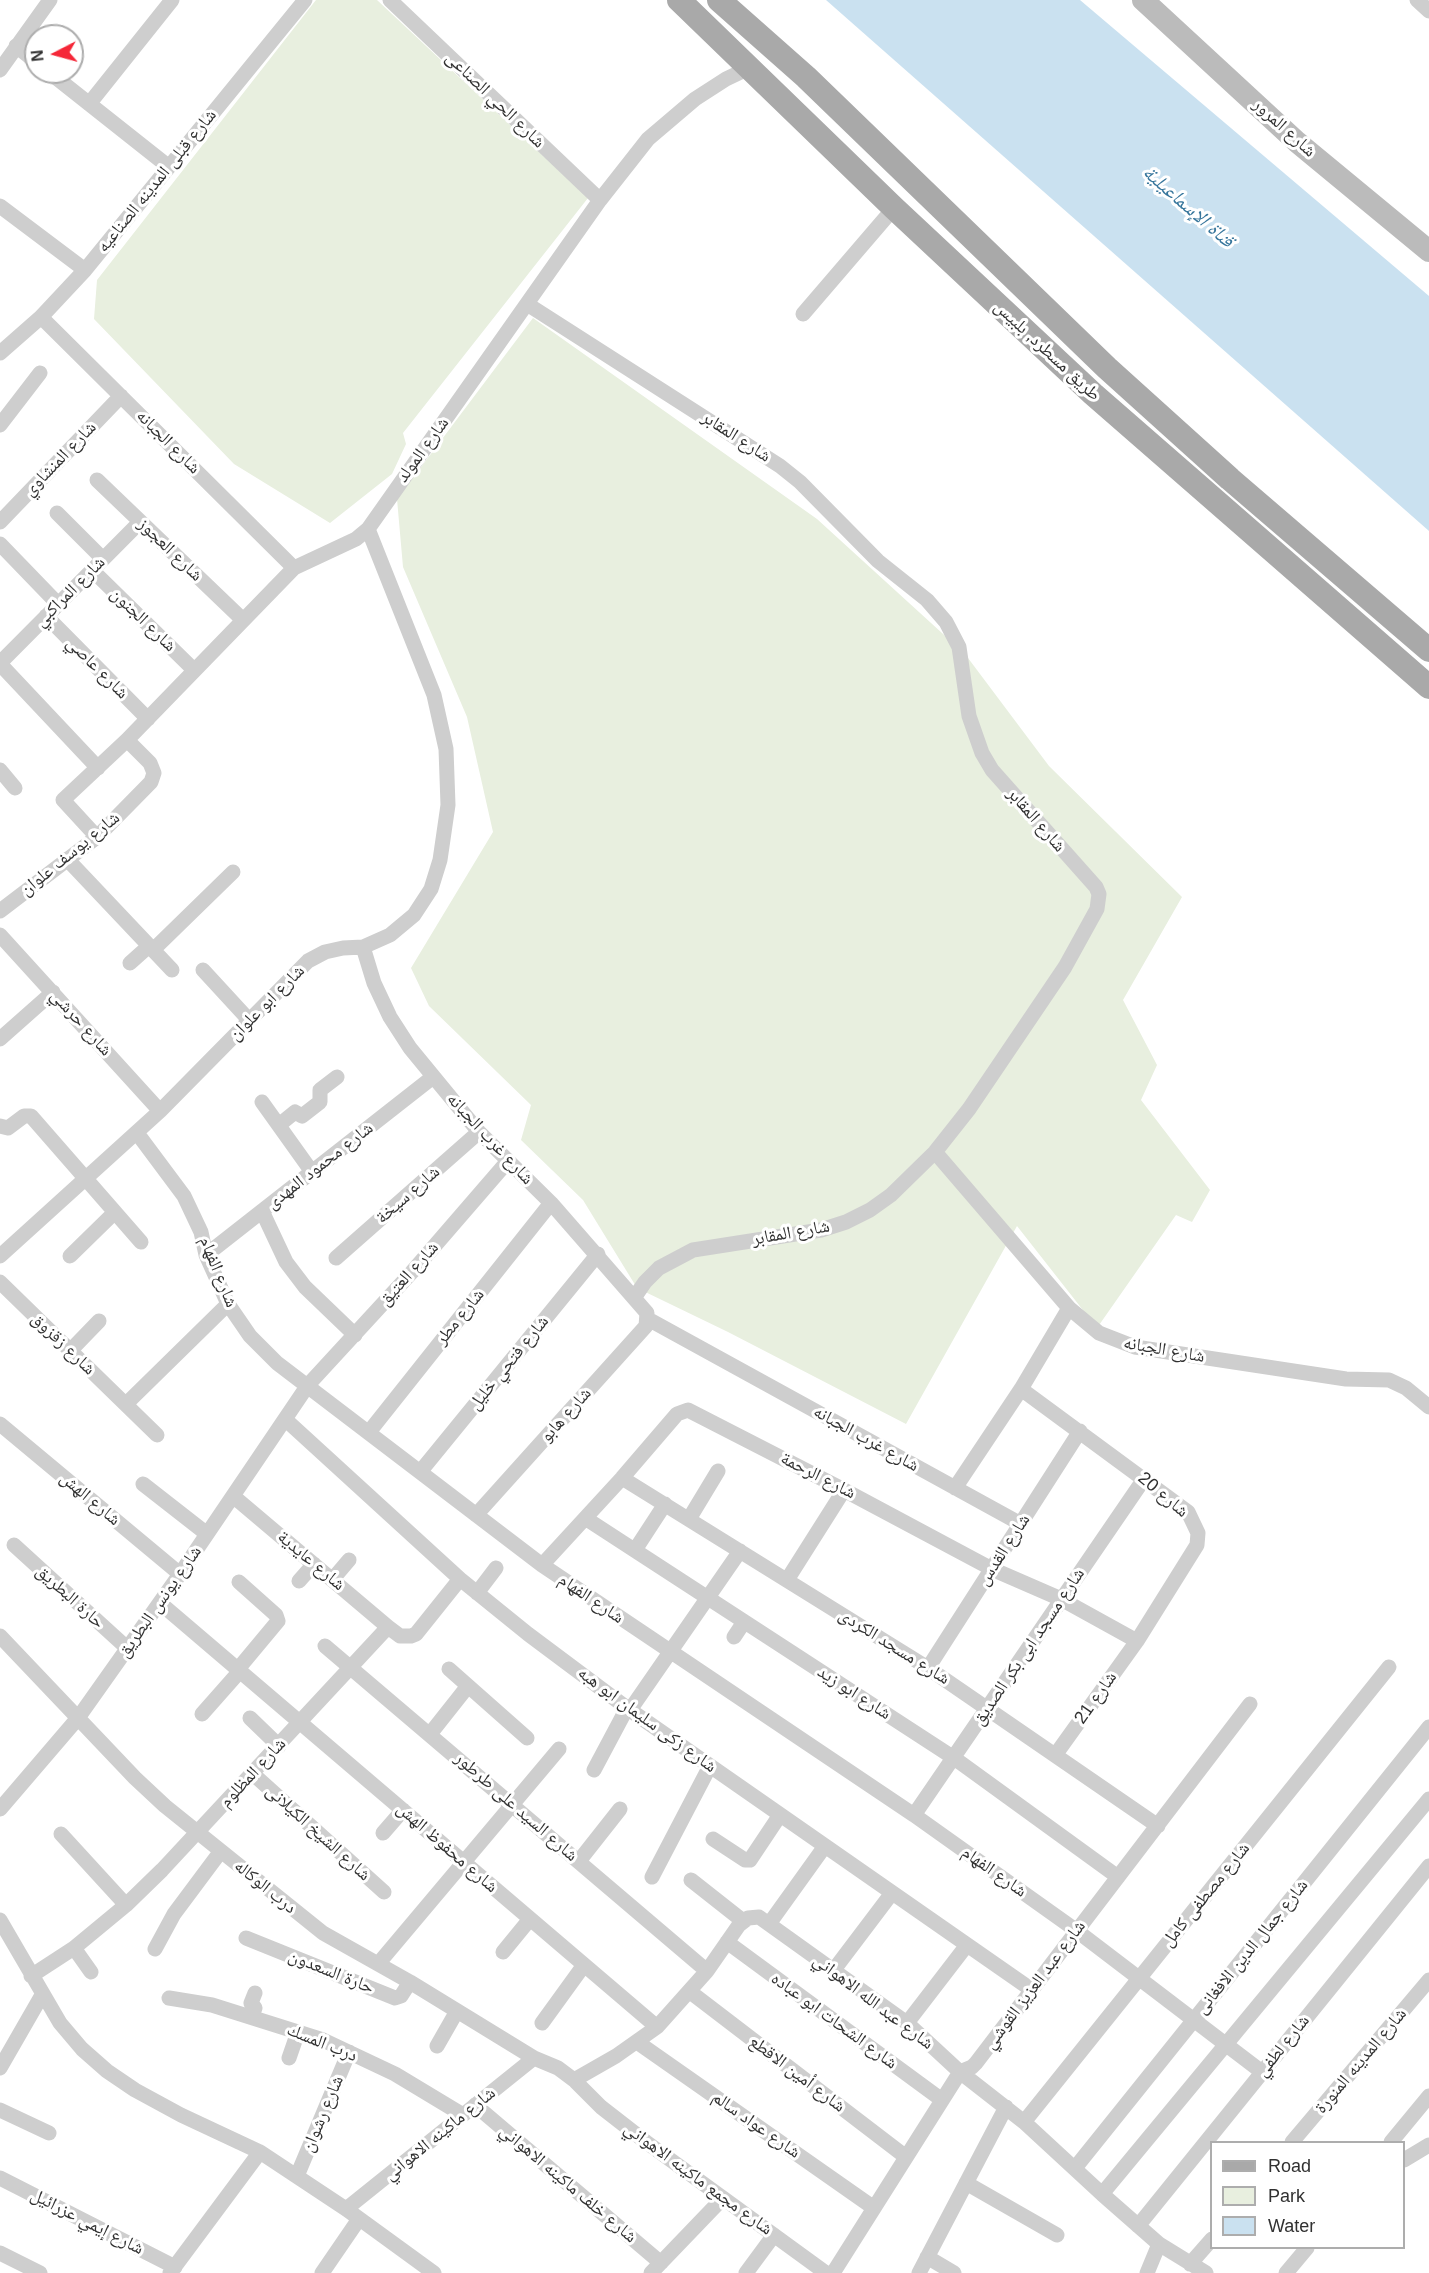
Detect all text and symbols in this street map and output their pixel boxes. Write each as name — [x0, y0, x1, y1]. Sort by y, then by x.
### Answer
north arrow — [24, 24, 84, 84]
street label: شارع الحي الصناعى — [441, 47, 549, 153]
text: N — [29, 49, 47, 62]
street label: شارع المرور — [1248, 94, 1320, 162]
street label: شارع قبلى المدينه الصناعيه — [93, 105, 221, 257]
water label: قناة الإسماعيلية — [1137, 161, 1239, 253]
street label: طريق مسطرد, بلبيس — [989, 296, 1105, 406]
street label: شارع الجبانه — [131, 405, 205, 479]
street label: شارع المقابر — [697, 407, 775, 467]
street label: شارع المولد — [392, 413, 454, 487]
street label: شارع المنشاوي — [19, 417, 101, 501]
street label: شارع العجوز — [133, 514, 207, 586]
street label: شارع المراكبي — [30, 552, 110, 632]
street label: شارع الجنون — [105, 583, 181, 657]
street label: شارع عاصي — [61, 632, 133, 704]
street label: شارع المقابر — [1002, 783, 1070, 857]
street label: شارع يوسف علوان — [16, 807, 124, 901]
street label: شارع ابو علوان — [224, 960, 310, 1046]
street label: شارع حرشي — [45, 985, 117, 1061]
street label: شارع غرب الجبانه — [442, 1089, 538, 1189]
street label: شارع محمود المهدى — [262, 1118, 378, 1214]
street label: شارع سيخة — [372, 1161, 444, 1229]
street label: شارع المقابر — [750, 1216, 832, 1250]
street label: شارع الفهام — [194, 1233, 242, 1311]
street label: شارع العتيق — [374, 1237, 444, 1311]
street label: شارع مطر — [431, 1285, 489, 1349]
street label: شارع زقزوق — [26, 1308, 100, 1380]
street label: شارع فتحي خليل — [464, 1311, 554, 1415]
street label: شارع الجبانه — [1122, 1332, 1206, 1368]
street label: شارع هابو — [536, 1383, 596, 1447]
street label: شارع غرب الجبانه — [809, 1401, 923, 1477]
street label: شارع الرحمة — [777, 1448, 859, 1504]
street label: شارع الهش — [55, 1467, 125, 1531]
street label: شارع 20 — [1133, 1468, 1193, 1522]
street label: شارع القدس — [973, 1510, 1035, 1590]
street label: شارع عايدية — [273, 1526, 349, 1596]
street label: شارع يونس البطريق — [113, 1542, 207, 1662]
street label: حارة البطريق — [31, 1561, 109, 1633]
street label: شارع مسجد ابى بكر الصديق — [968, 1564, 1090, 1730]
street label: شارع الفهام — [554, 1569, 628, 1629]
street label: شارع مسجد الكردى — [834, 1604, 954, 1690]
street label: شارع ابو زيد — [813, 1661, 895, 1725]
street label: شارع زكى سليمان ابو هبه — [573, 1662, 721, 1778]
street label: شارع 21 — [1070, 1668, 1122, 1728]
street label: شارع المظلوم — [215, 1734, 291, 1812]
street label: شارع السيد على طرطور — [450, 1748, 582, 1866]
street label: شارع الشيخ الكيلانى — [261, 1780, 375, 1886]
street label: شارع محفوظ الهش — [392, 1798, 502, 1898]
street label: شارع مصطفى كامل — [1157, 1838, 1255, 1952]
street label: شارع الفهام — [957, 1842, 1031, 1902]
street label: درب الوكاله — [230, 1855, 300, 1919]
street label: شارع جمال الدين الافغانى — [1191, 1875, 1313, 2019]
street label: شارع عبد العزيز القوشي — [979, 1916, 1091, 2054]
street label: حارة السعدون — [285, 1945, 377, 1999]
street label: شارع عبد الله الاهواني — [808, 1950, 938, 2054]
street label: شارع الشحات ابو عباده — [767, 1968, 901, 2074]
street label: شارع المدينه المنورة — [1311, 2004, 1411, 2118]
street label: شارع لطفي — [1251, 2011, 1315, 2081]
street label: درب المسك — [284, 2019, 360, 2067]
street label: شارع أمين الاقطع — [745, 2031, 849, 2117]
street label: شارع رشوان — [297, 2072, 349, 2156]
street label: شارع ماكينه الاهواني — [380, 2082, 500, 2186]
street label: شارع عواد سالم — [708, 2087, 804, 2163]
street label: شارع مجمع ماكينه الاهواني — [620, 2118, 776, 2240]
street label: شارع خلف ماكينه الاهواني — [495, 2120, 641, 2248]
legend — [1210, 2141, 1405, 2249]
text: Road — [1268, 2156, 1311, 2176]
street label: شارع إيمي عزرائيل — [27, 2184, 147, 2260]
text: Park — [1268, 2186, 1305, 2206]
text: Water — [1268, 2216, 1315, 2236]

